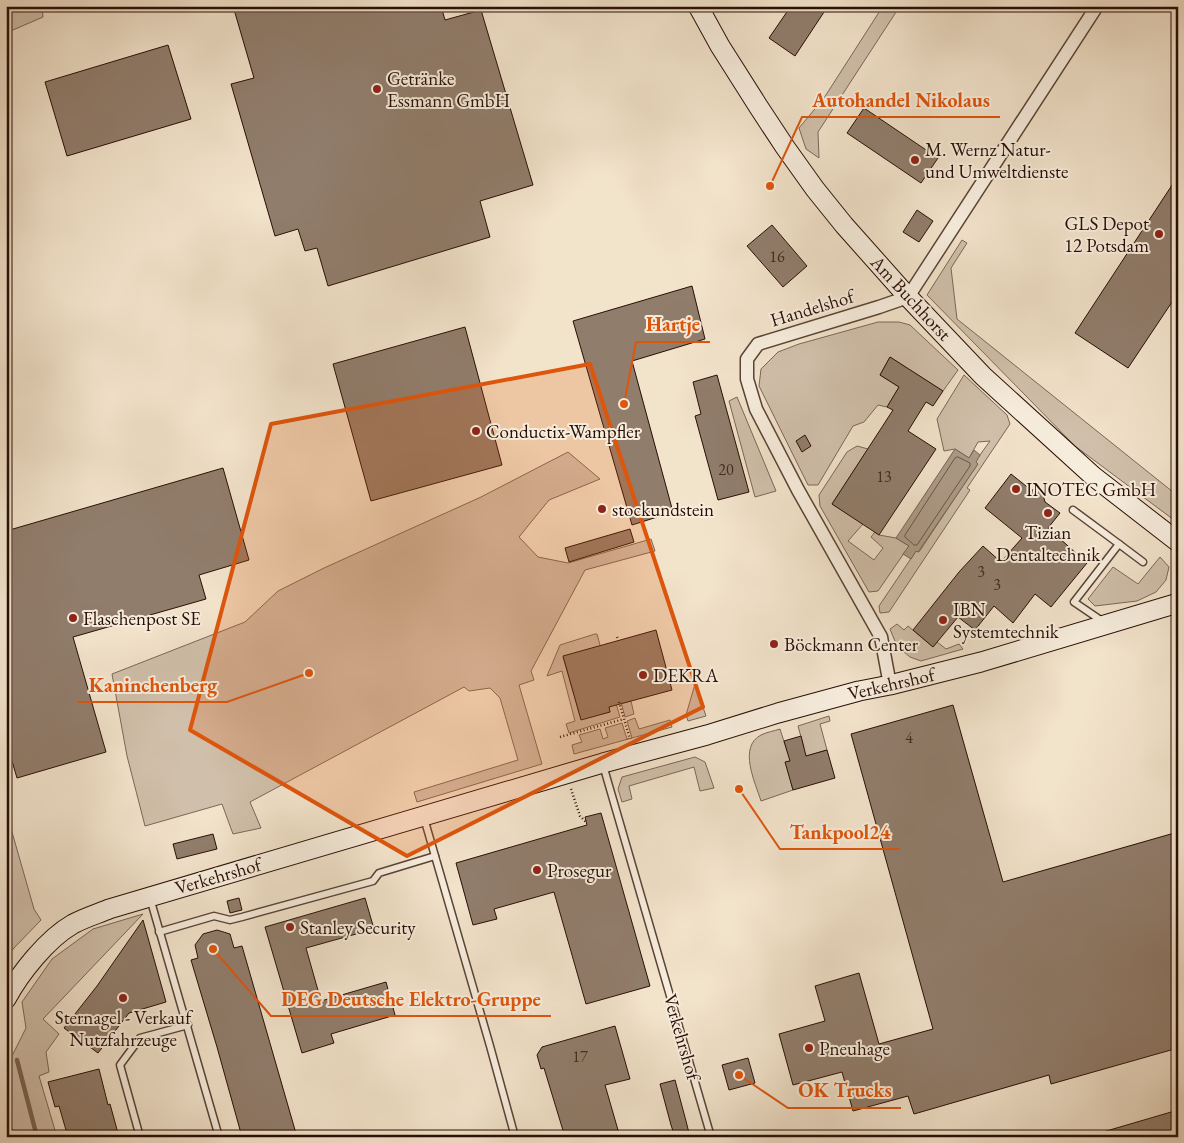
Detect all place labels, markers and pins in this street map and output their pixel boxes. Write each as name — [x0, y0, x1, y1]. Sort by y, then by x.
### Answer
place label: Getränke Essmann GmbH — [387, 66, 510, 113]
callout: Autohandel Nikolaus — [802, 82, 1000, 117]
marker: Getränke Essmann GmbH — [371, 83, 383, 95]
place label: M. Wernz Natur- und Umweltdienste — [925, 137, 1069, 184]
marker: M. Wernz Natur- und Umweltdienste — [909, 154, 921, 166]
place label: GLS Depot 12 Potsdam — [1064, 211, 1149, 258]
marker: GLS Depot 12 Potsdam — [1153, 228, 1165, 240]
callout: Hartje — [636, 307, 710, 342]
place label: Conductix-Wampfler — [486, 419, 641, 444]
marker: Conductix-Wampfler — [470, 425, 482, 437]
place label: INOTEC GmbH — [1026, 477, 1156, 502]
marker: INOTEC GmbH — [1010, 483, 1022, 495]
place label: stockundstein — [612, 497, 714, 522]
marker: stockundstein — [596, 503, 608, 515]
marker: Tizian Dentaltechnik — [1042, 507, 1054, 519]
place label: Tizian Dentaltechnik — [996, 520, 1101, 567]
place label: IBN Systemtechnik — [953, 597, 1060, 644]
place label: Flaschenpost SE — [83, 606, 201, 631]
marker: Flaschenpost SE — [67, 612, 79, 624]
marker: IBN Systemtechnik — [937, 614, 949, 626]
place label: Böckmann Center — [784, 632, 919, 657]
marker: Böckmann Center — [768, 638, 780, 650]
place label: DEKRA — [653, 663, 719, 688]
callout: Kaninchenberg — [78, 667, 227, 702]
marker: DEKRA — [637, 669, 649, 681]
callout: Tankpool24 — [780, 814, 900, 849]
place label: Prosegur — [547, 858, 612, 883]
marker: Prosegur — [531, 864, 543, 876]
place label: Stanley Security — [300, 915, 416, 940]
marker: Stanley Security — [284, 921, 296, 933]
callout: DEG Deutsche Elektro-Gruppe — [271, 981, 551, 1016]
marker: Sternagel - Verkauf Nutzfahrzeuge — [117, 992, 129, 1004]
place label: Sternagel - Verkauf Nutzfahrzeuge — [55, 1005, 193, 1052]
place label: Pneuhage — [819, 1036, 890, 1061]
marker: Pneuhage — [803, 1042, 815, 1054]
callout: OK Trucks — [788, 1073, 901, 1108]

